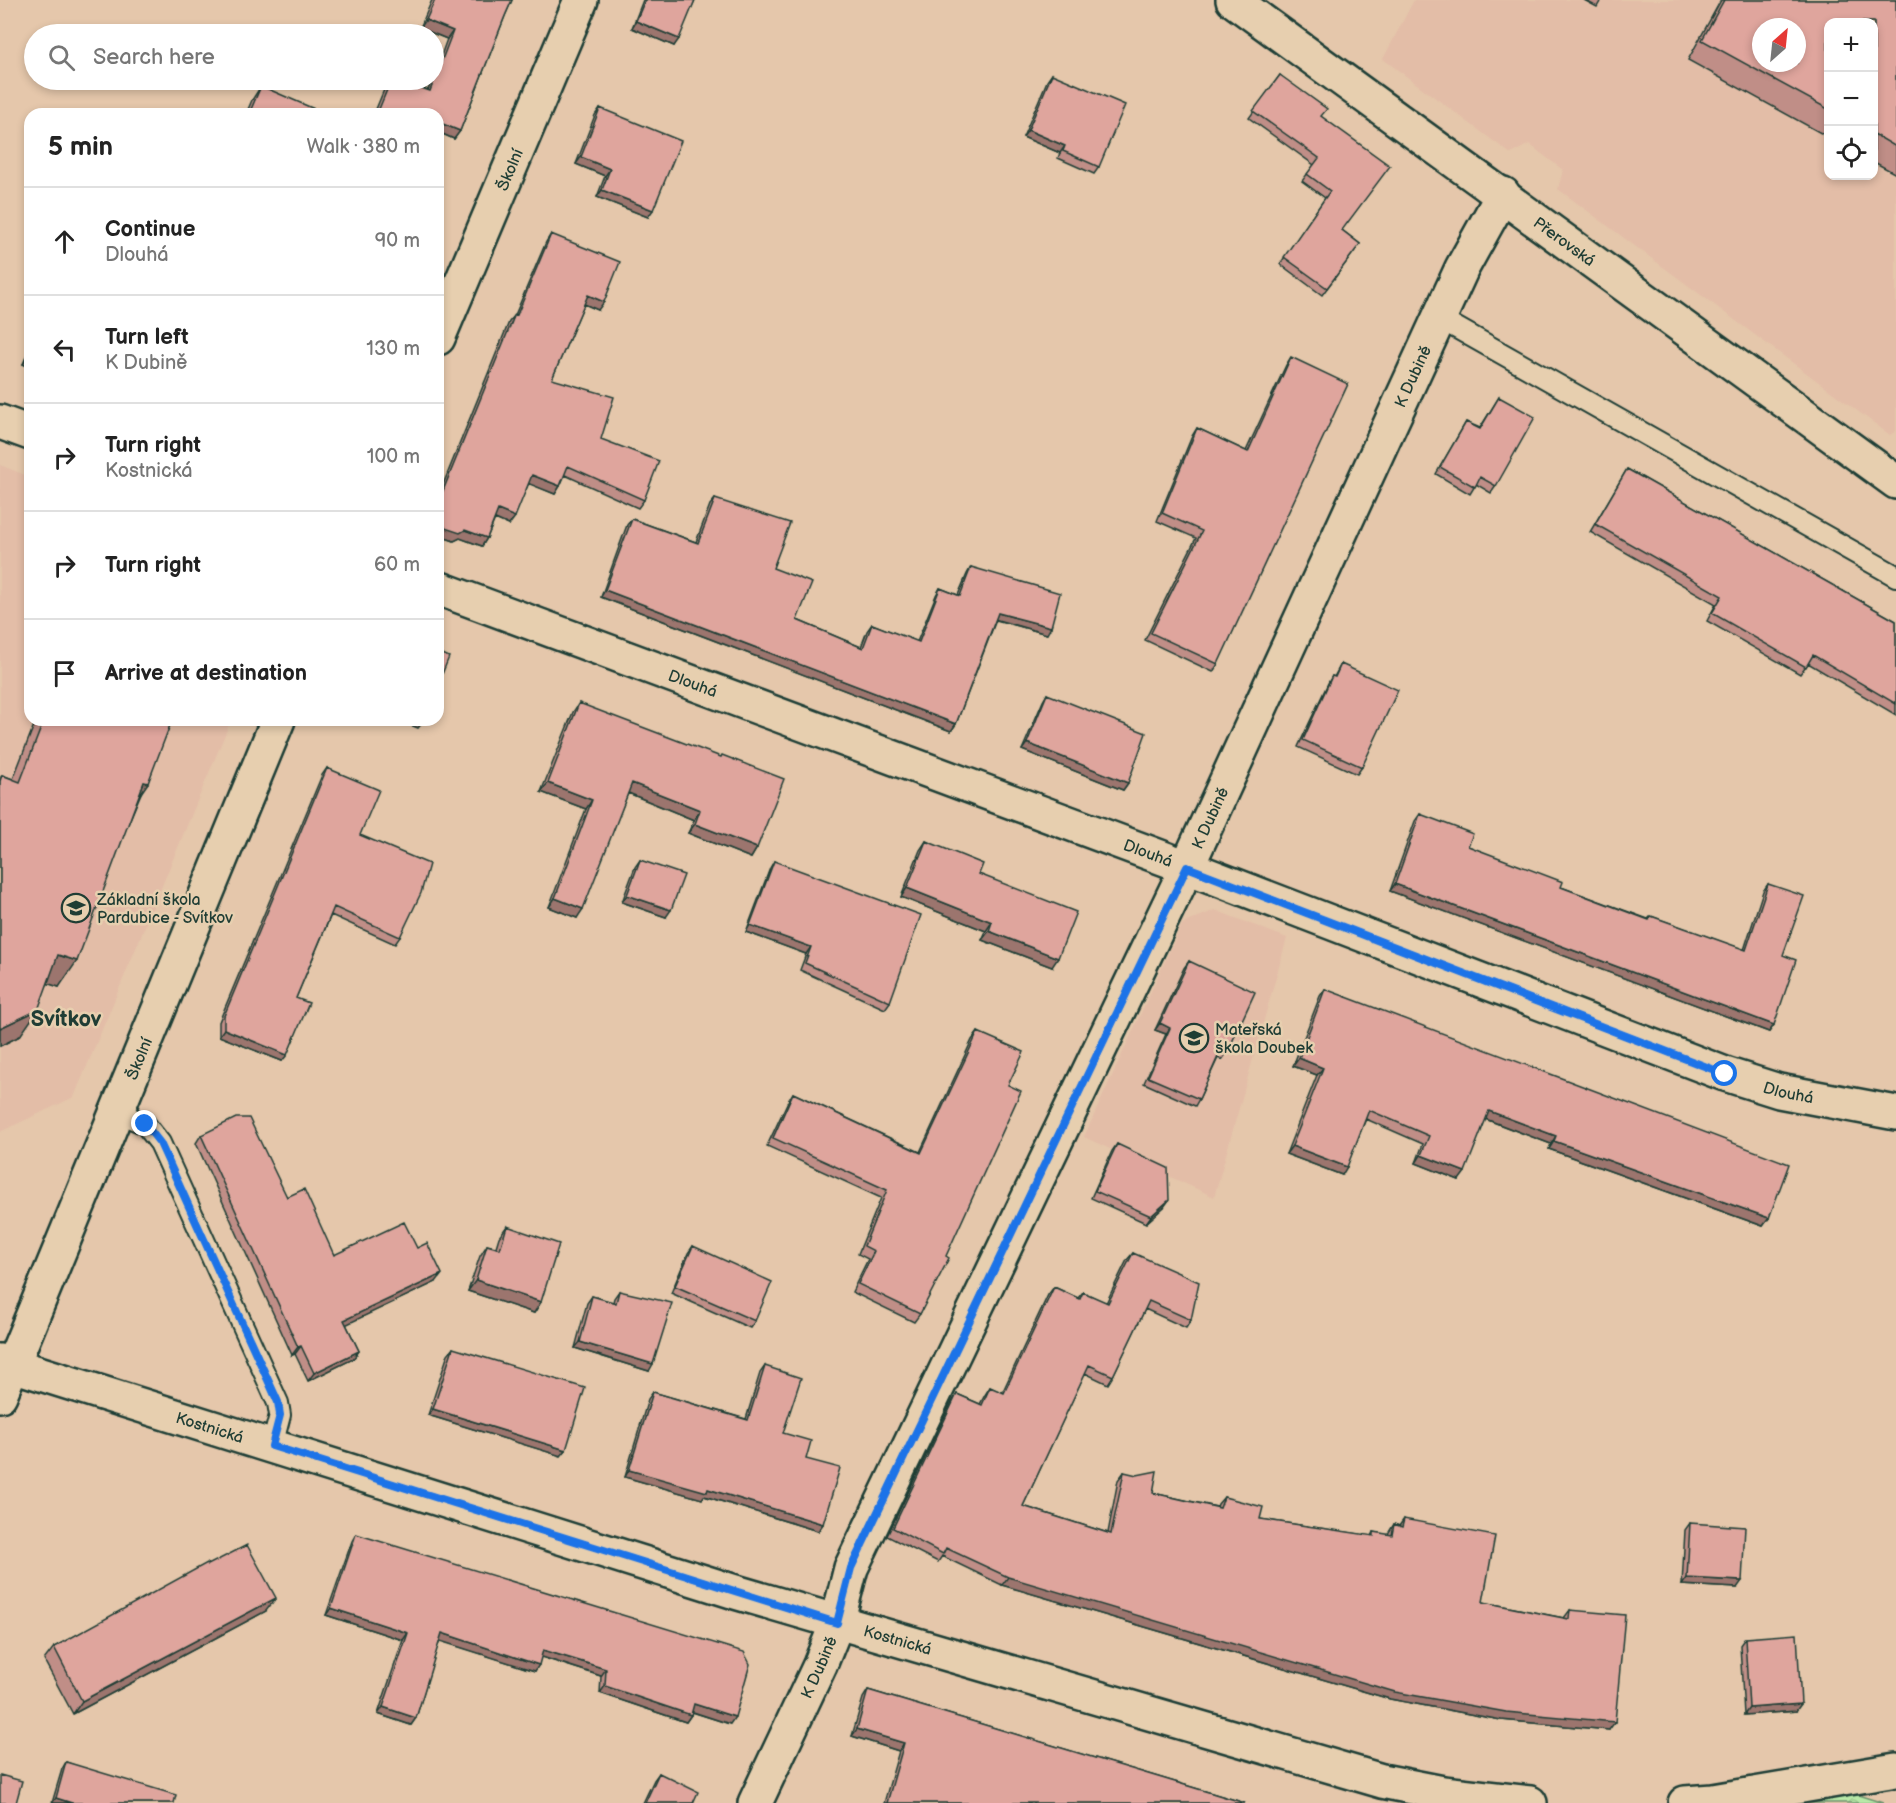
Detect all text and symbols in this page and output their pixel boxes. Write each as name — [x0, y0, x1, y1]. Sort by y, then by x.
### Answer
north arrow — [1752, 18, 1806, 72]
map controls — [1824, 18, 1878, 180]
button: + — [1824, 18, 1878, 72]
search box — [24, 24, 444, 90]
icon: search — [45, 41, 78, 74]
text: Search here — [93, 44, 215, 71]
button: − — [1824, 72, 1878, 126]
button: locate — [1824, 126, 1878, 180]
text: 5 min — [48, 132, 113, 163]
text: Walk · 380 m — [307, 135, 420, 159]
street label: Školní — [492, 146, 528, 194]
street label: Přerovská — [1529, 214, 1598, 271]
text: Continue — [105, 216, 195, 243]
icon: ahead — [48, 225, 81, 258]
text: 90 m — [375, 229, 420, 253]
text: Dlouhá — [105, 243, 169, 267]
text: Turn left — [105, 324, 189, 351]
icon: left — [48, 333, 81, 366]
text: 130 m — [366, 337, 420, 361]
street label: K Dubině — [1391, 343, 1436, 411]
text: K Dubině — [105, 351, 187, 375]
text: Turn right — [105, 432, 201, 459]
icon: right — [48, 441, 81, 474]
text: 100 m — [367, 445, 420, 469]
text: Kostnická — [105, 459, 192, 483]
icon: right — [48, 549, 81, 582]
text: Turn right — [105, 552, 201, 579]
text: 60 m — [374, 553, 420, 577]
icon: arrive — [48, 657, 81, 690]
text: Arrive at destination — [105, 660, 307, 687]
street label: Dlouhá — [665, 667, 720, 702]
street label: K Dubině — [1189, 784, 1233, 852]
street label: Dlouhá — [1121, 836, 1175, 872]
place label: Základní škola Pardubice - Svítkov — [96, 891, 233, 928]
school or university icon: Základní škola Pardubice - Svítkov — [60, 892, 92, 924]
district label: Svítkov — [31, 1006, 102, 1033]
place label: Mateřská škola Doubek — [1215, 1021, 1313, 1058]
school or university icon: Mateřská škola Doubek — [1178, 1022, 1210, 1054]
street label: Školní — [121, 1035, 157, 1083]
route start — [1711, 1060, 1737, 1086]
street label: Dlouhá — [1761, 1079, 1815, 1108]
route end — [131, 1110, 157, 1136]
street label: Kostnická — [173, 1409, 246, 1448]
street label: Kostnická — [861, 1622, 934, 1660]
street label: K Dubině — [798, 1634, 842, 1702]

